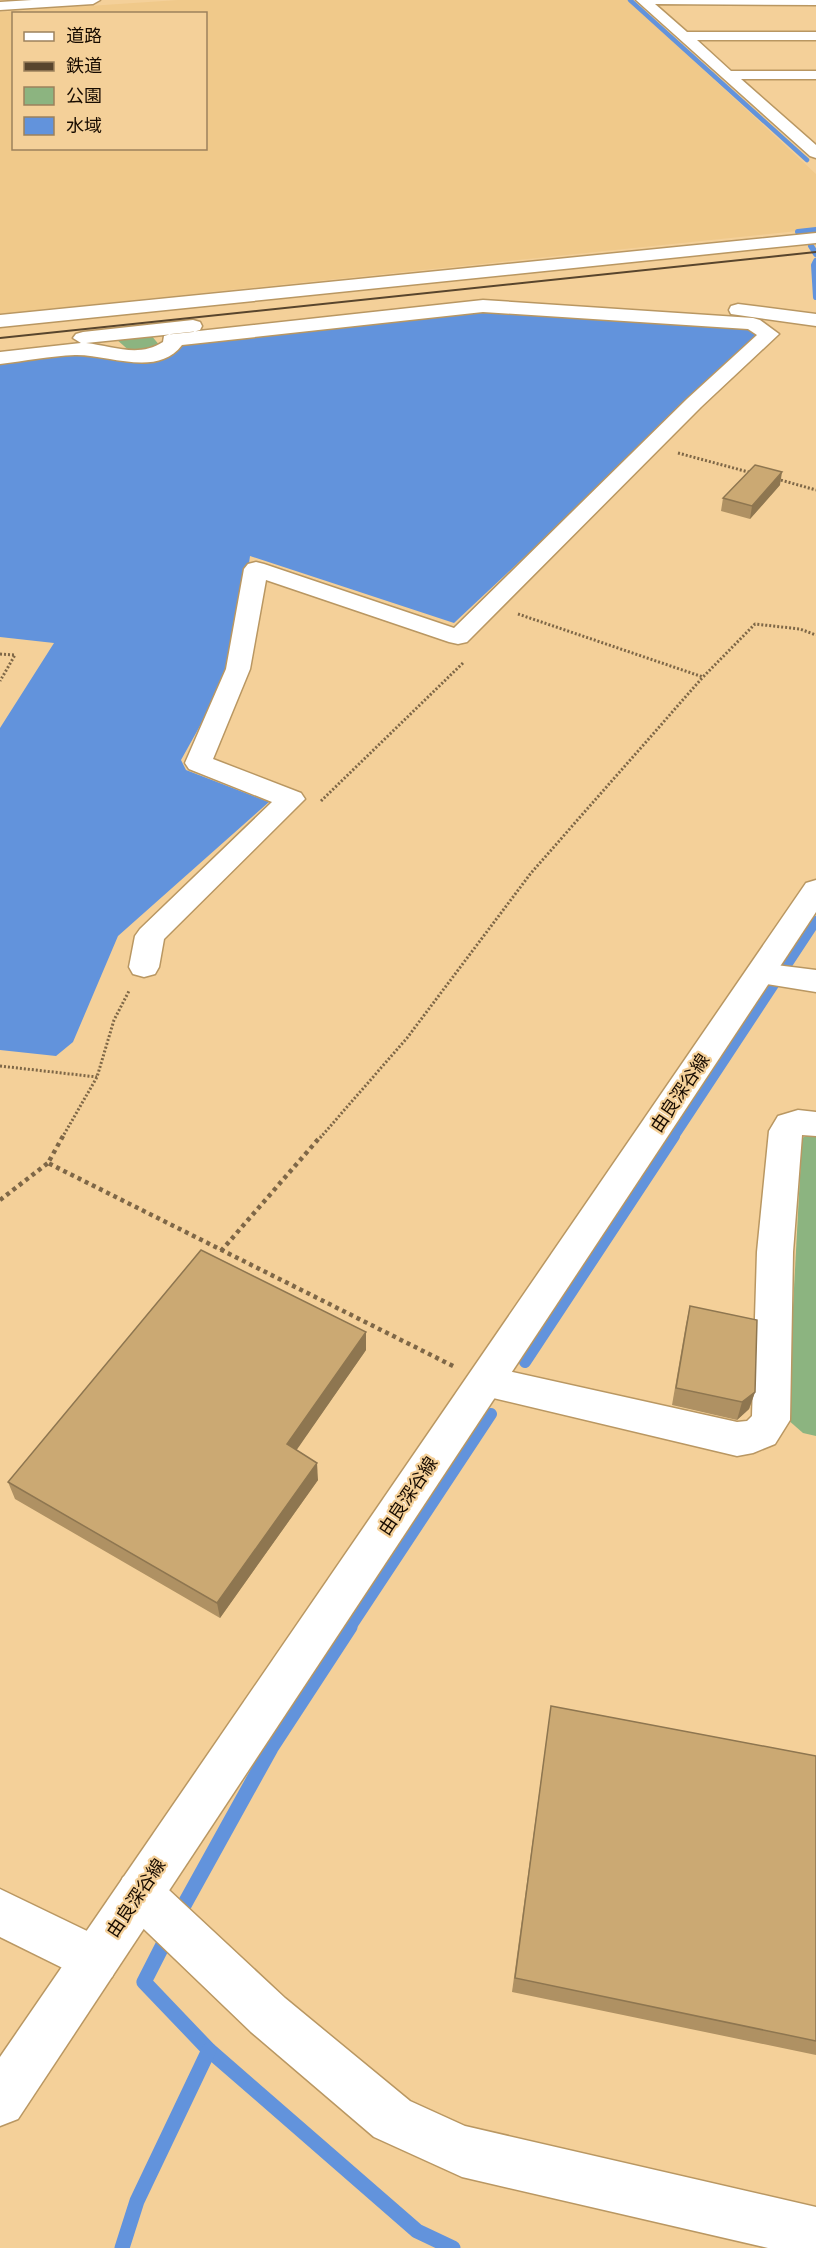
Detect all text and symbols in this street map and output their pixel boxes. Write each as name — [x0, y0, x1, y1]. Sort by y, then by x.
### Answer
legend — [12, 12, 207, 150]
text: 道路 — [66, 26, 102, 47]
text: 鉄道 — [66, 56, 102, 77]
text: 公園 — [66, 86, 102, 107]
text: 水域 — [66, 116, 102, 137]
street label: 由良深谷線 — [647, 1050, 714, 1136]
street label: 由良深谷線 — [375, 1453, 442, 1539]
street label: 由良深谷線 — [103, 1855, 170, 1941]

